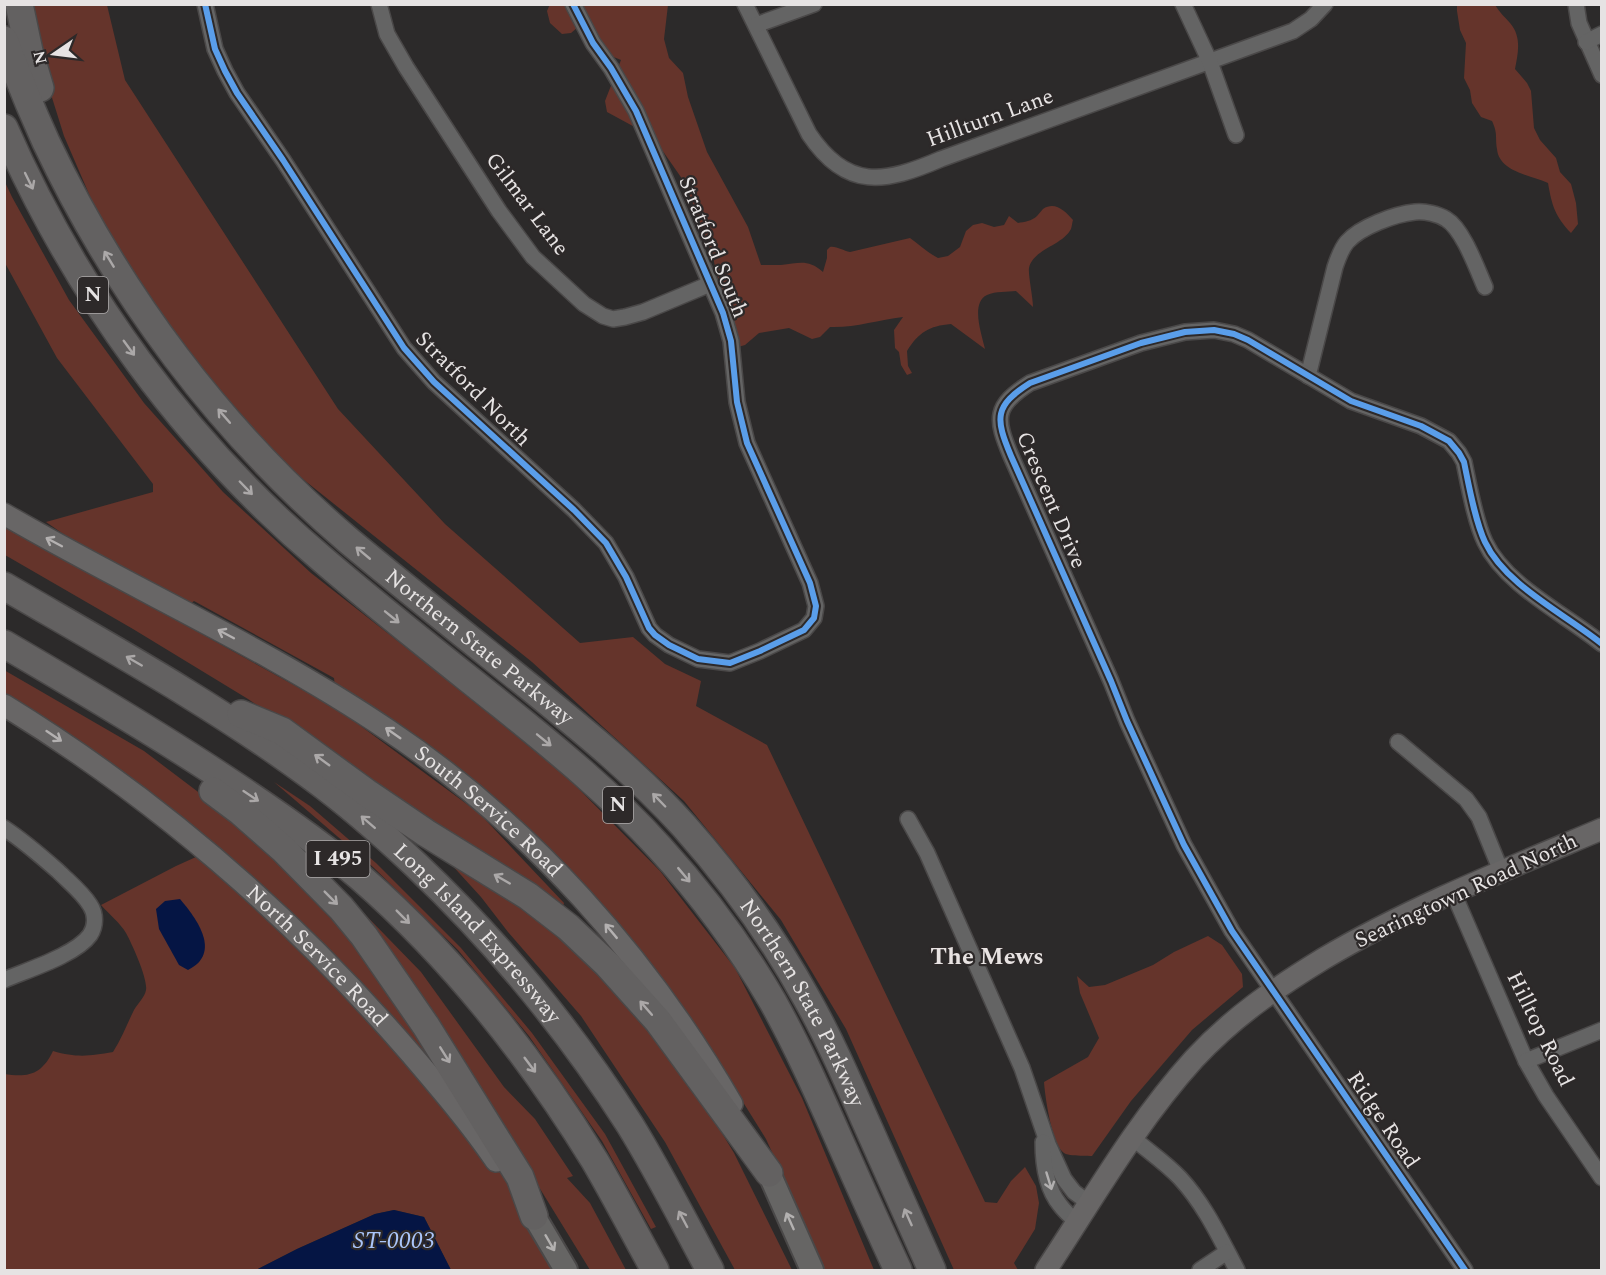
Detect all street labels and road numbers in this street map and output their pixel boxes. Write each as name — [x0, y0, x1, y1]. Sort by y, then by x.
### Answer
street label: Hillturn Lane — [922, 80, 1058, 156]
street label: Gilmar Lane — [477, 145, 577, 263]
street label: Stratford South — [670, 171, 756, 323]
road number: N — [78, 277, 108, 313]
street label: Stratford North — [408, 324, 538, 454]
street label: Crescent Drive — [1007, 426, 1095, 574]
street label: Northern State Parkway — [378, 561, 582, 734]
street label: South Service Road — [407, 737, 570, 885]
road number: N — [603, 787, 633, 823]
street label: Searingtown Road North — [1349, 825, 1583, 957]
street label: Long Island Expressway — [386, 835, 571, 1032]
road number: I 495 — [306, 841, 370, 877]
street label: North Service Road — [238, 877, 396, 1034]
street label: Northern State Parkway — [731, 892, 874, 1113]
street label: Hilltop Road — [1498, 966, 1582, 1092]
street label: Ridge Road — [1338, 1065, 1428, 1175]

